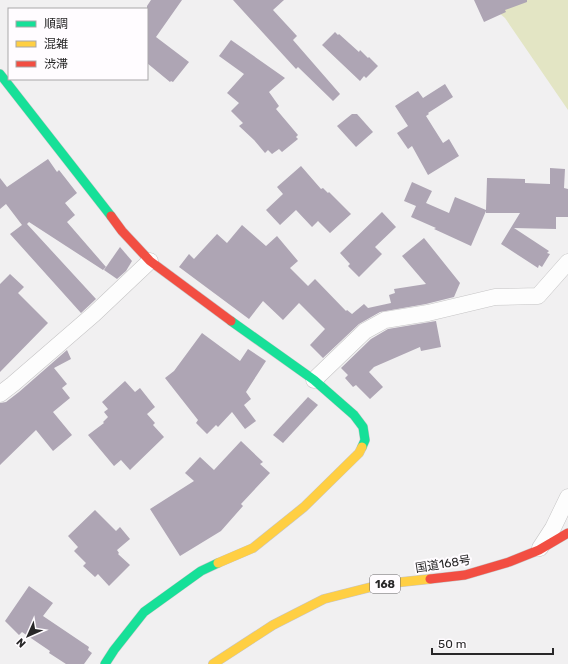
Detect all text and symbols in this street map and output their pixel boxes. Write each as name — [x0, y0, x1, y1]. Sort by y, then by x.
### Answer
legend — [8, 8, 148, 80]
text: 順調 — [44, 17, 68, 31]
text: 混雑 — [44, 37, 68, 51]
text: 渋滞 — [44, 57, 68, 71]
street label: 国道168号 — [414, 553, 472, 575]
road number: 168 — [370, 575, 400, 593]
north arrow — [8, 616, 48, 656]
scale bar — [432, 630, 553, 656]
text: N — [14, 635, 29, 650]
text: 50 m — [438, 637, 466, 651]

